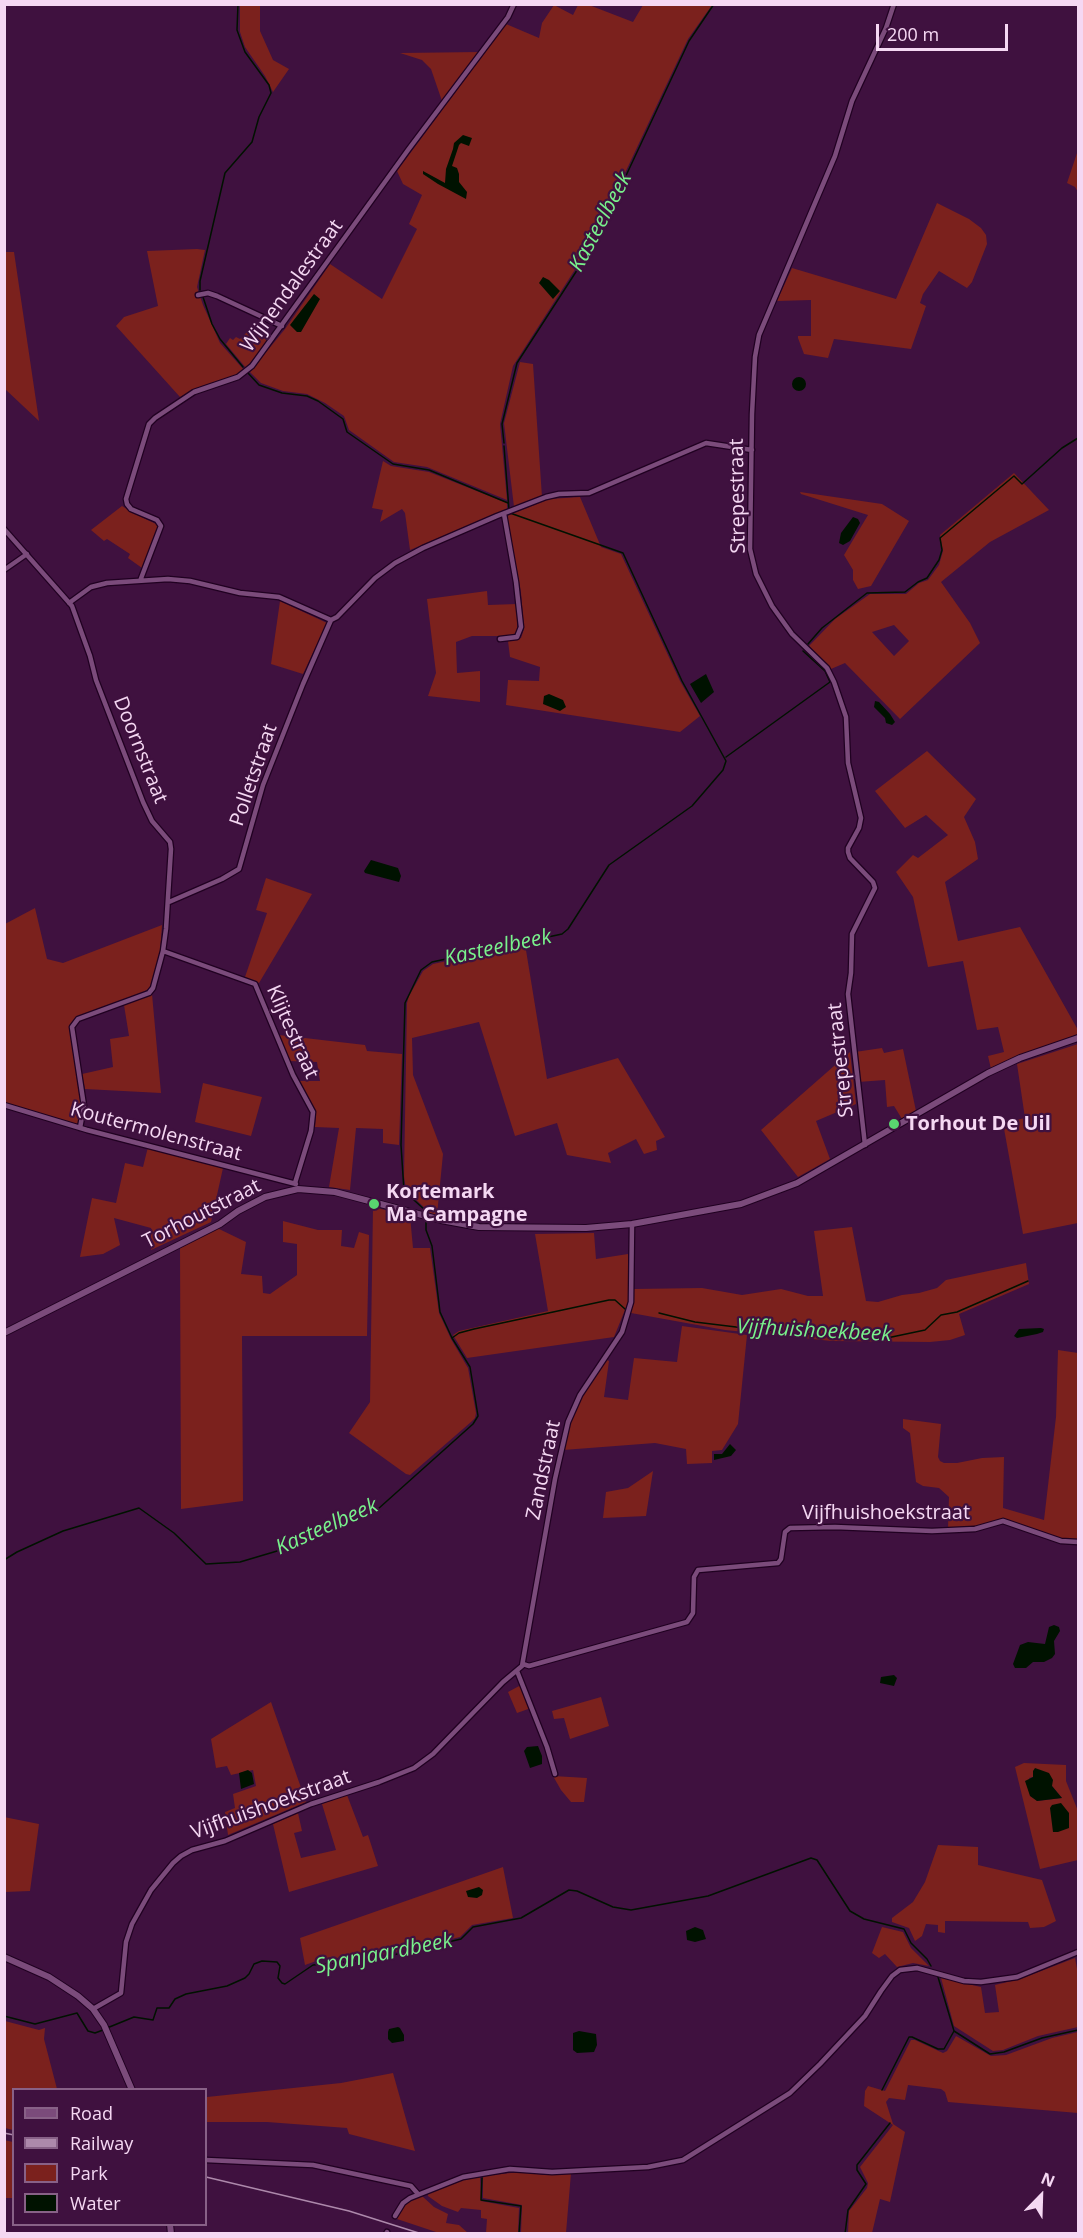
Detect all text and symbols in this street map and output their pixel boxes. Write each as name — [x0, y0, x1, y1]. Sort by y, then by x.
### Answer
scale bar — [879, 12, 1011, 50]
text: 200 m — [887, 22, 939, 46]
water label: Kasteelbeek — [564, 168, 638, 276]
street label: Wijnendalestraat — [236, 215, 348, 357]
street label: Strepestraat — [725, 438, 751, 554]
street label: Doornstraat — [108, 693, 172, 807]
street label: Polletstraat — [225, 721, 283, 829]
water label: Kasteelbeek — [442, 924, 554, 972]
street label: Klijtestraat — [261, 981, 323, 1083]
street label: Strepestraat — [823, 1001, 859, 1119]
street label: Koutermolenstraat — [68, 1098, 244, 1166]
place label: Torhout De Uil — [906, 1112, 1051, 1136]
marker: Torhout De Uil — [887, 1117, 901, 1131]
street label: Torhoutstraat — [139, 1174, 265, 1254]
place label: Kortemark Ma Campagne — [386, 1180, 528, 1227]
marker: Kortemark Ma Campagne — [367, 1197, 381, 1211]
water label: Vijfhuishoekbeek — [736, 1314, 892, 1348]
street label: Zandstraat — [522, 1418, 566, 1522]
water label: Kasteelbeek — [272, 1493, 382, 1561]
street label: Vijfhuishoekstraat — [802, 1501, 970, 1525]
street label: Vijfhuishoekstraat — [188, 1765, 354, 1845]
water label: Spanjaardbeek — [313, 1928, 455, 1980]
legend — [12, 2088, 207, 2226]
text: Road — [70, 2101, 113, 2125]
text: Railway — [70, 2131, 133, 2155]
text: Park — [70, 2161, 108, 2185]
north arrow — [1011, 2166, 1071, 2226]
text: N — [1038, 2167, 1058, 2192]
text: Water — [70, 2191, 121, 2215]

